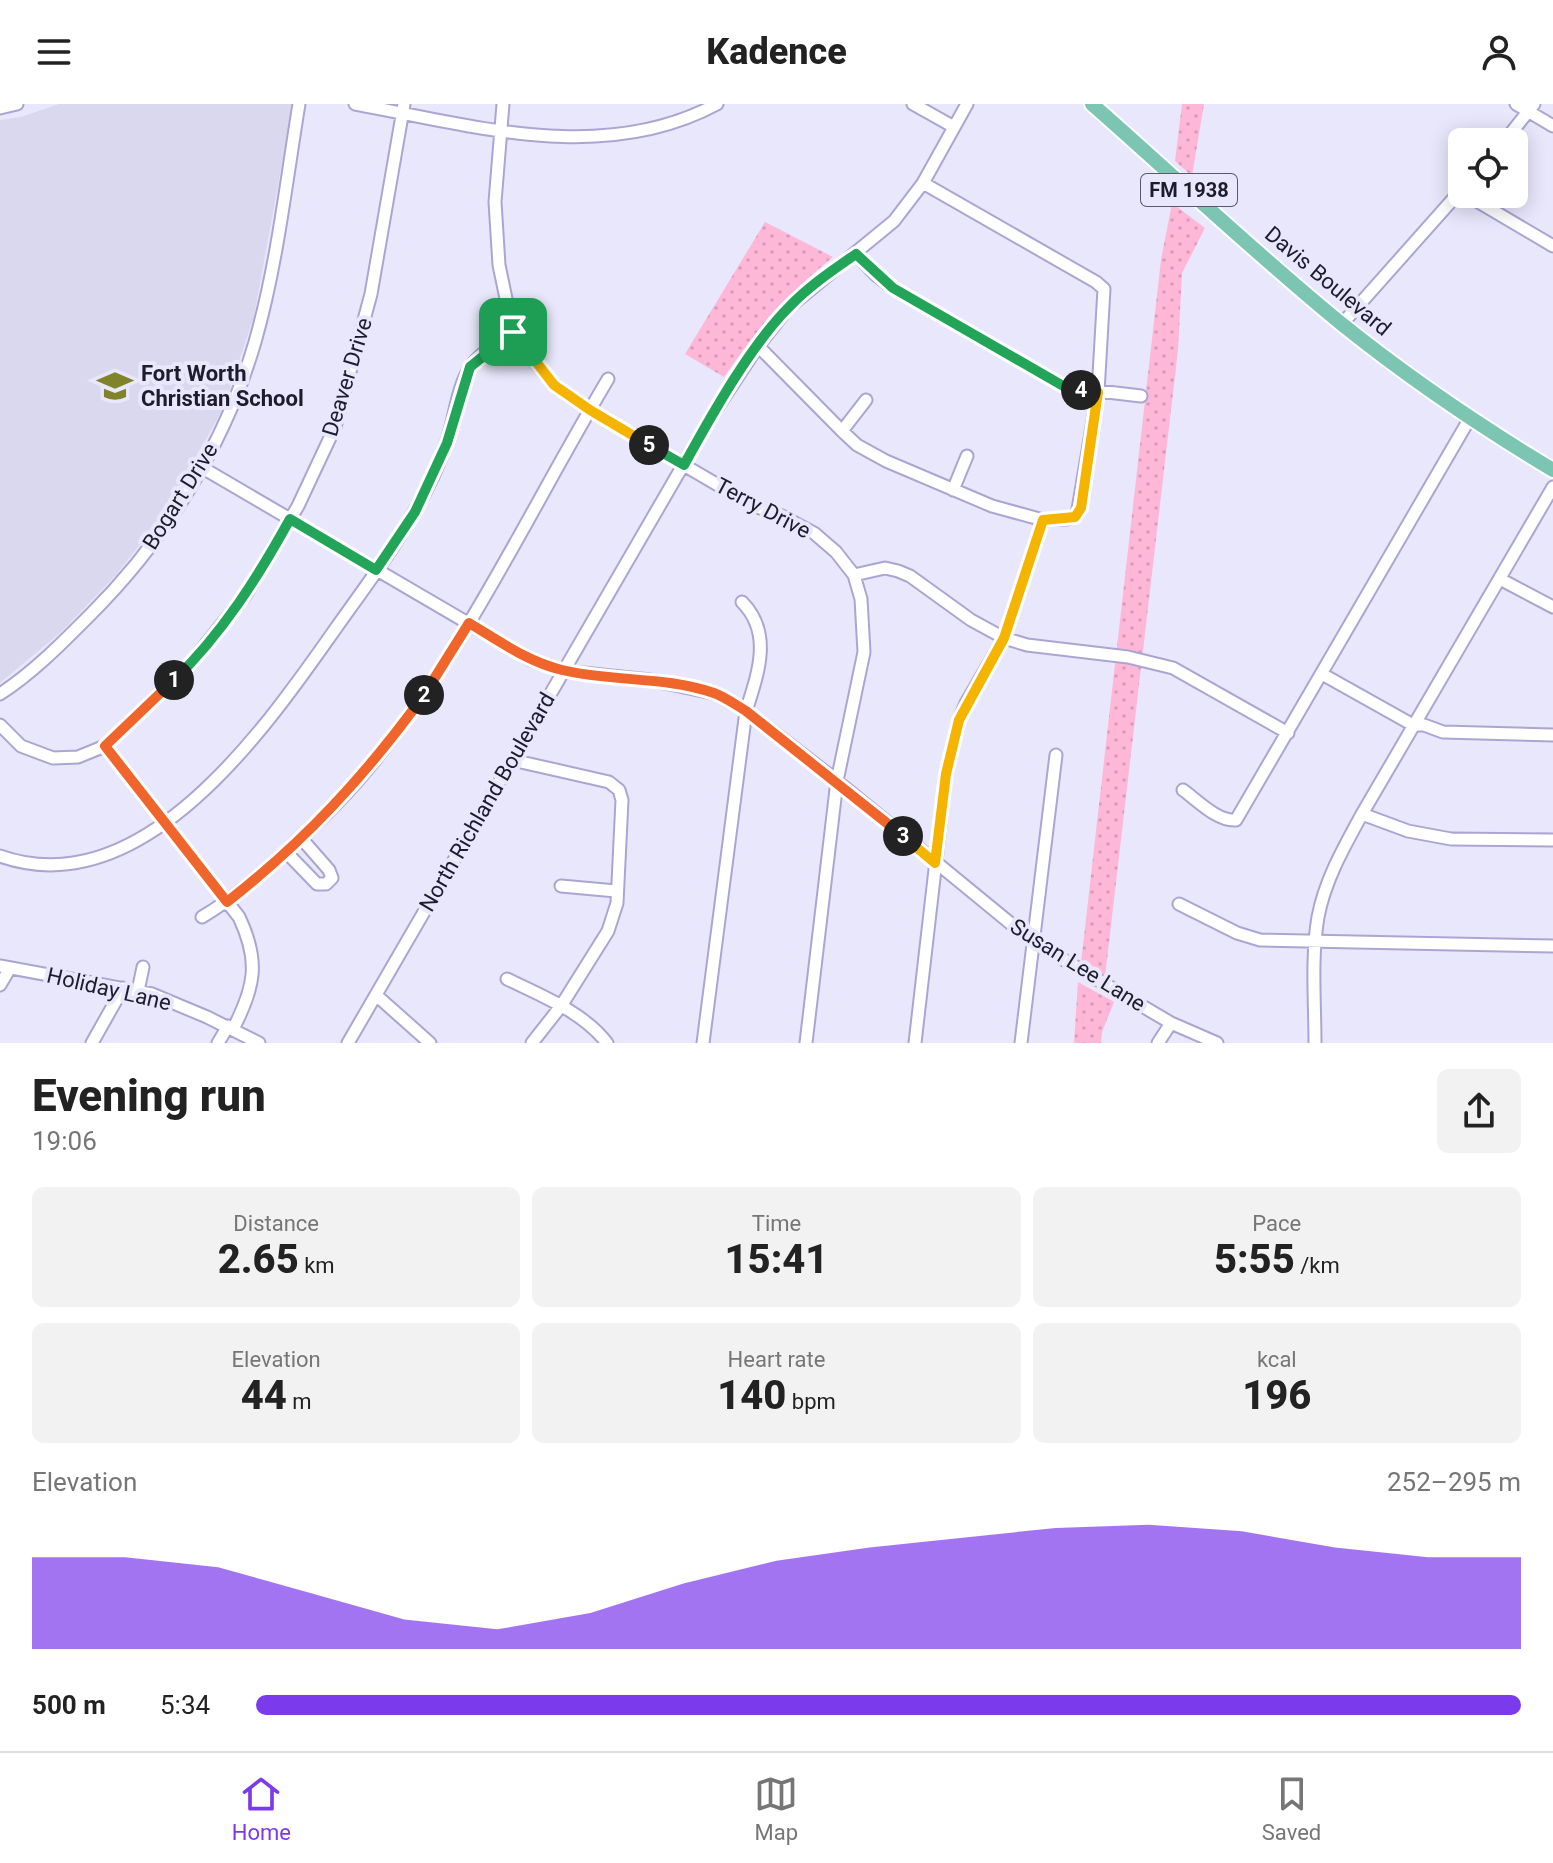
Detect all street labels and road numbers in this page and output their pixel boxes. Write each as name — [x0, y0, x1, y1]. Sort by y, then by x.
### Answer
road number: FM 1938 — [1141, 174, 1237, 206]
street label: Davis Boulevard — [1260, 221, 1396, 341]
street label: Deaver Drive — [317, 315, 377, 439]
street label: Bogart Drive — [137, 438, 223, 554]
street label: Terry Drive — [711, 473, 815, 543]
street label: North Richland Boulevard — [414, 688, 560, 916]
street label: Susan Lee Lane — [1006, 913, 1150, 1017]
street label: Holiday Lane — [44, 963, 174, 1015]

